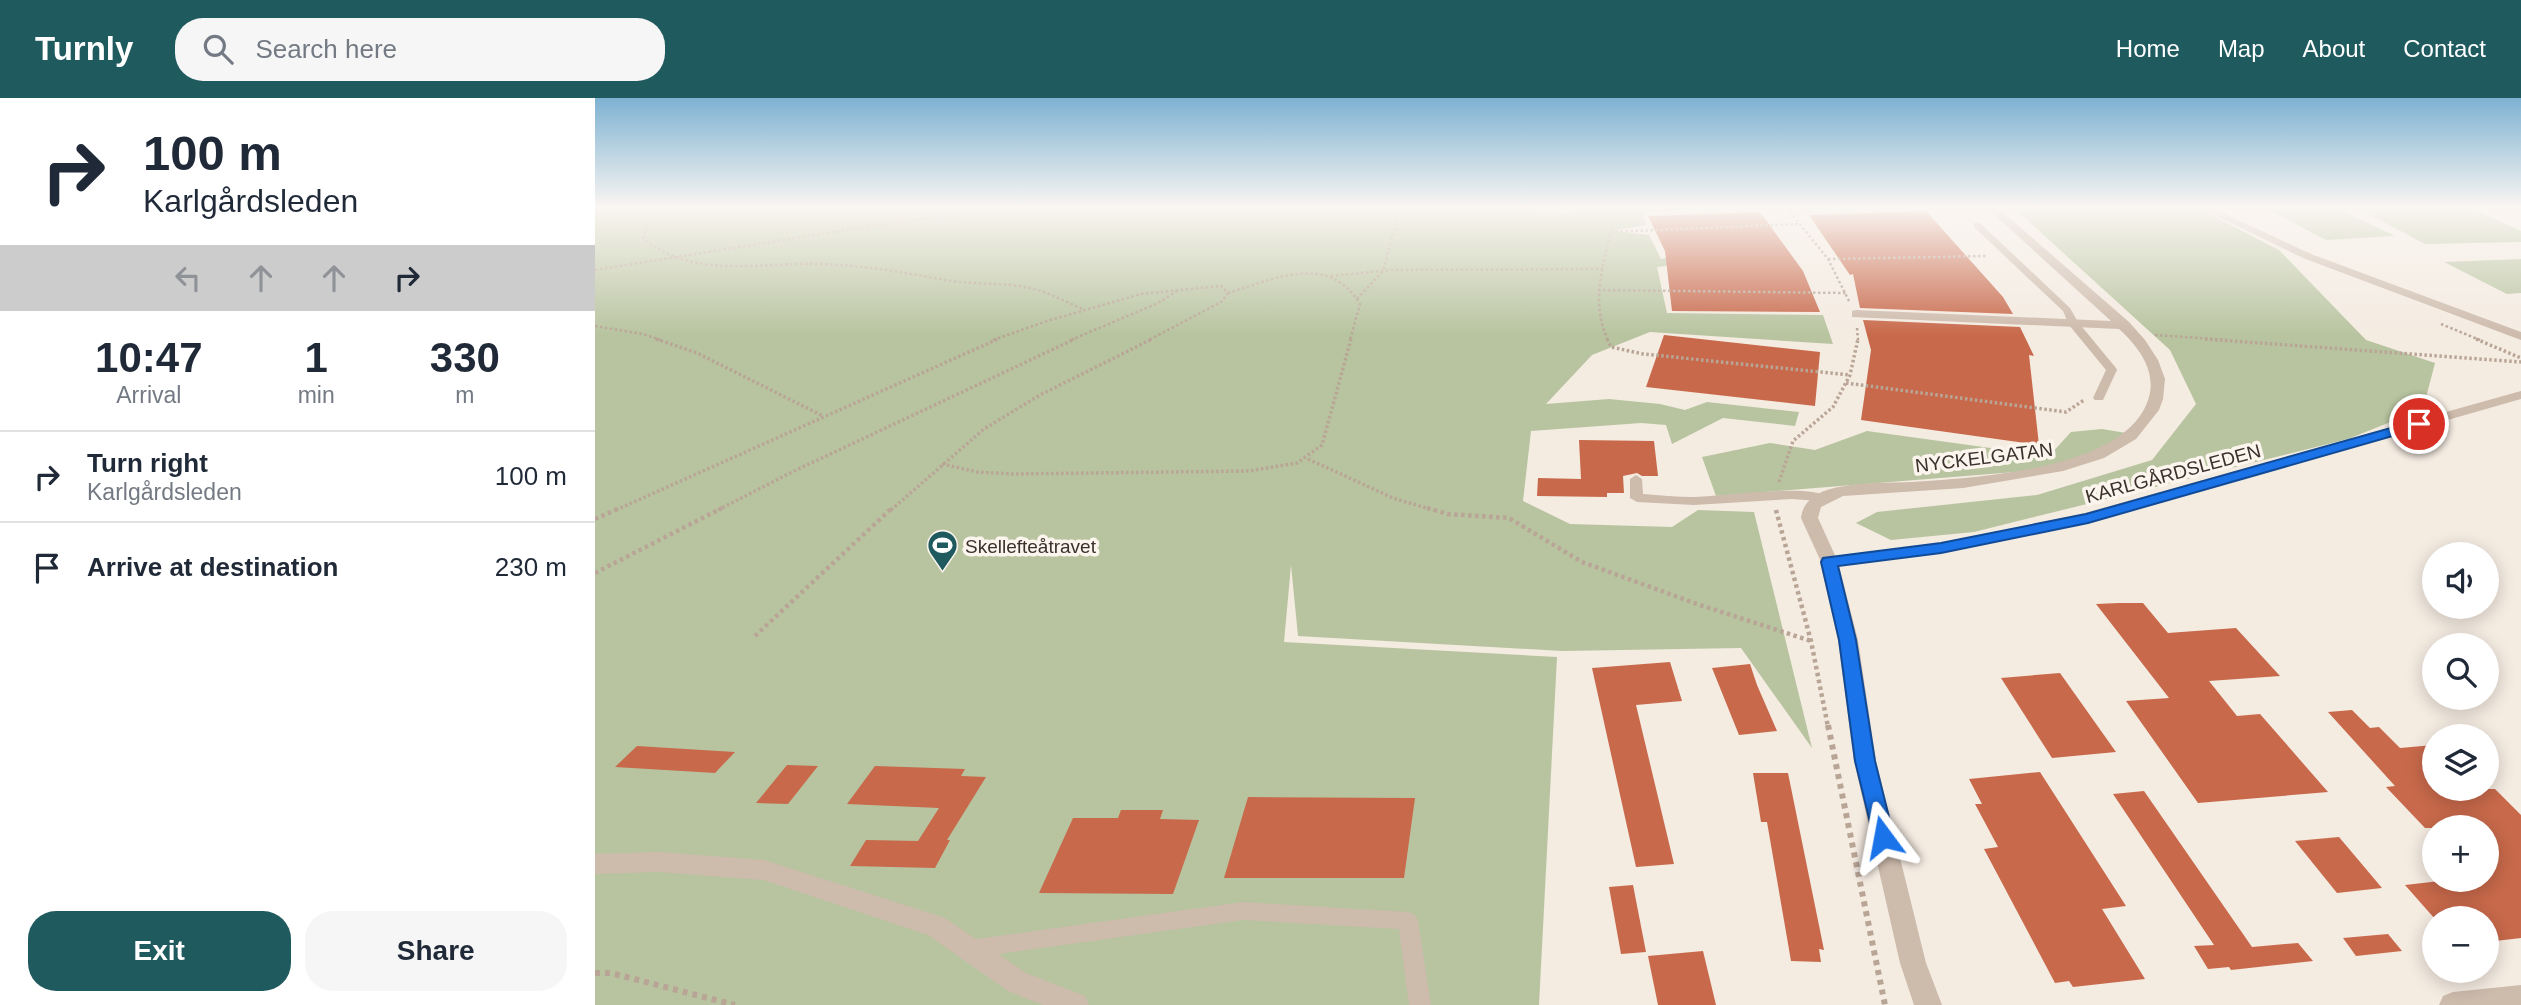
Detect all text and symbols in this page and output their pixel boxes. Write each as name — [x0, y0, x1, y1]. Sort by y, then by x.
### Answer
search box — [175, 18, 665, 81]
text: Turnly — [35, 30, 133, 67]
icon: search — [199, 30, 237, 68]
text: Search here — [255, 34, 397, 64]
text: Home — [2116, 35, 2180, 62]
text: Map — [2218, 35, 2265, 62]
text: About — [2303, 35, 2365, 62]
text: Contact — [2403, 35, 2486, 62]
icon: right — [28, 126, 119, 217]
text: 100 m — [143, 126, 282, 180]
text: Karlgårdsleden — [143, 183, 358, 219]
icon: left — [169, 259, 207, 297]
icon: ahead — [242, 259, 280, 297]
icon: ahead — [315, 259, 353, 297]
icon: right — [388, 259, 426, 297]
text: 10:47 — [95, 334, 203, 381]
text: 1 — [304, 334, 328, 381]
text: 330 — [430, 334, 500, 381]
text: Arrival — [116, 382, 181, 408]
text: min — [298, 382, 335, 408]
text: m — [455, 382, 474, 408]
pin — [2389, 394, 2449, 454]
icon: arrive — [2400, 405, 2438, 443]
street label: NYCKELGATAN — [1914, 439, 2054, 476]
street label: KARLGÅRDSLEDEN — [2083, 440, 2263, 507]
text: Turn right — [87, 448, 208, 478]
icon: right — [28, 458, 66, 496]
text: 100 m — [495, 461, 567, 491]
text: Karlgårdsleden — [87, 479, 242, 505]
sports icon: Skellefteåtravet — [925, 529, 959, 573]
place label: Skellefteåtravet — [965, 536, 1097, 557]
map controls — [2422, 542, 2499, 983]
button: sound — [2422, 542, 2499, 619]
icon: arrive — [28, 549, 66, 587]
text: Arrive at destination — [87, 552, 338, 582]
text: 230 m — [495, 552, 567, 582]
button: search — [2422, 633, 2499, 710]
button: layers — [2422, 724, 2499, 801]
position arrow — [1846, 800, 1920, 874]
button: + — [2422, 815, 2499, 892]
button: − — [2422, 906, 2499, 983]
button: Exit — [28, 911, 291, 991]
button: Share — [305, 911, 567, 991]

